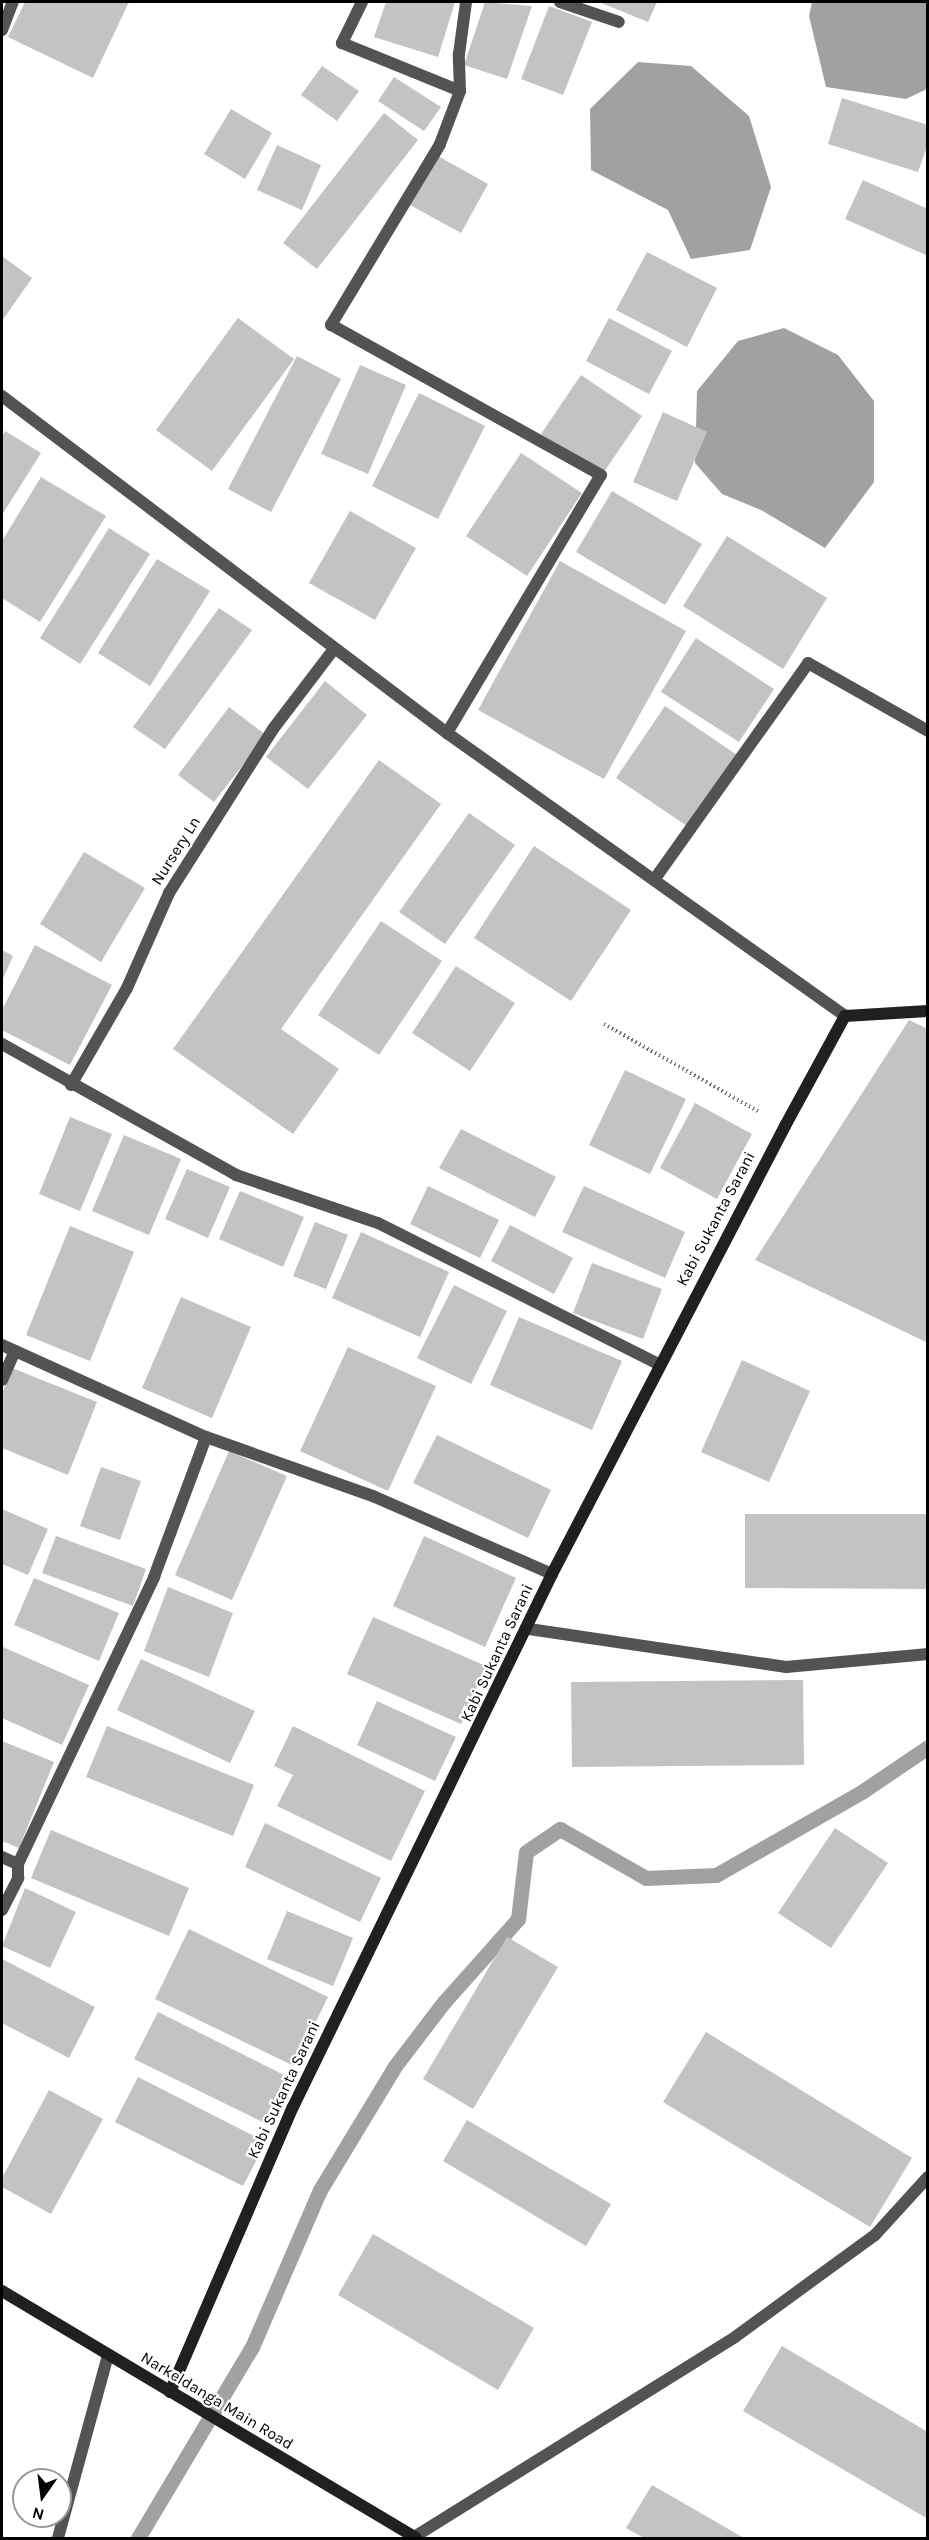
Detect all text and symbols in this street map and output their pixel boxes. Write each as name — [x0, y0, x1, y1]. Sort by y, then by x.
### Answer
street label: Nursery Ln — [147, 813, 205, 889]
street label: Kabi Sukanta Sarani — [672, 1148, 760, 1290]
street label: Kabi Sukanta Sarani — [457, 1581, 537, 1725]
street label: Kabi Sukanta Sarani — [244, 2018, 324, 2162]
street label: Narkeldanga Main Road — [137, 2348, 297, 2454]
north arrow — [12, 2468, 72, 2528]
text: N — [30, 2503, 46, 2525]

